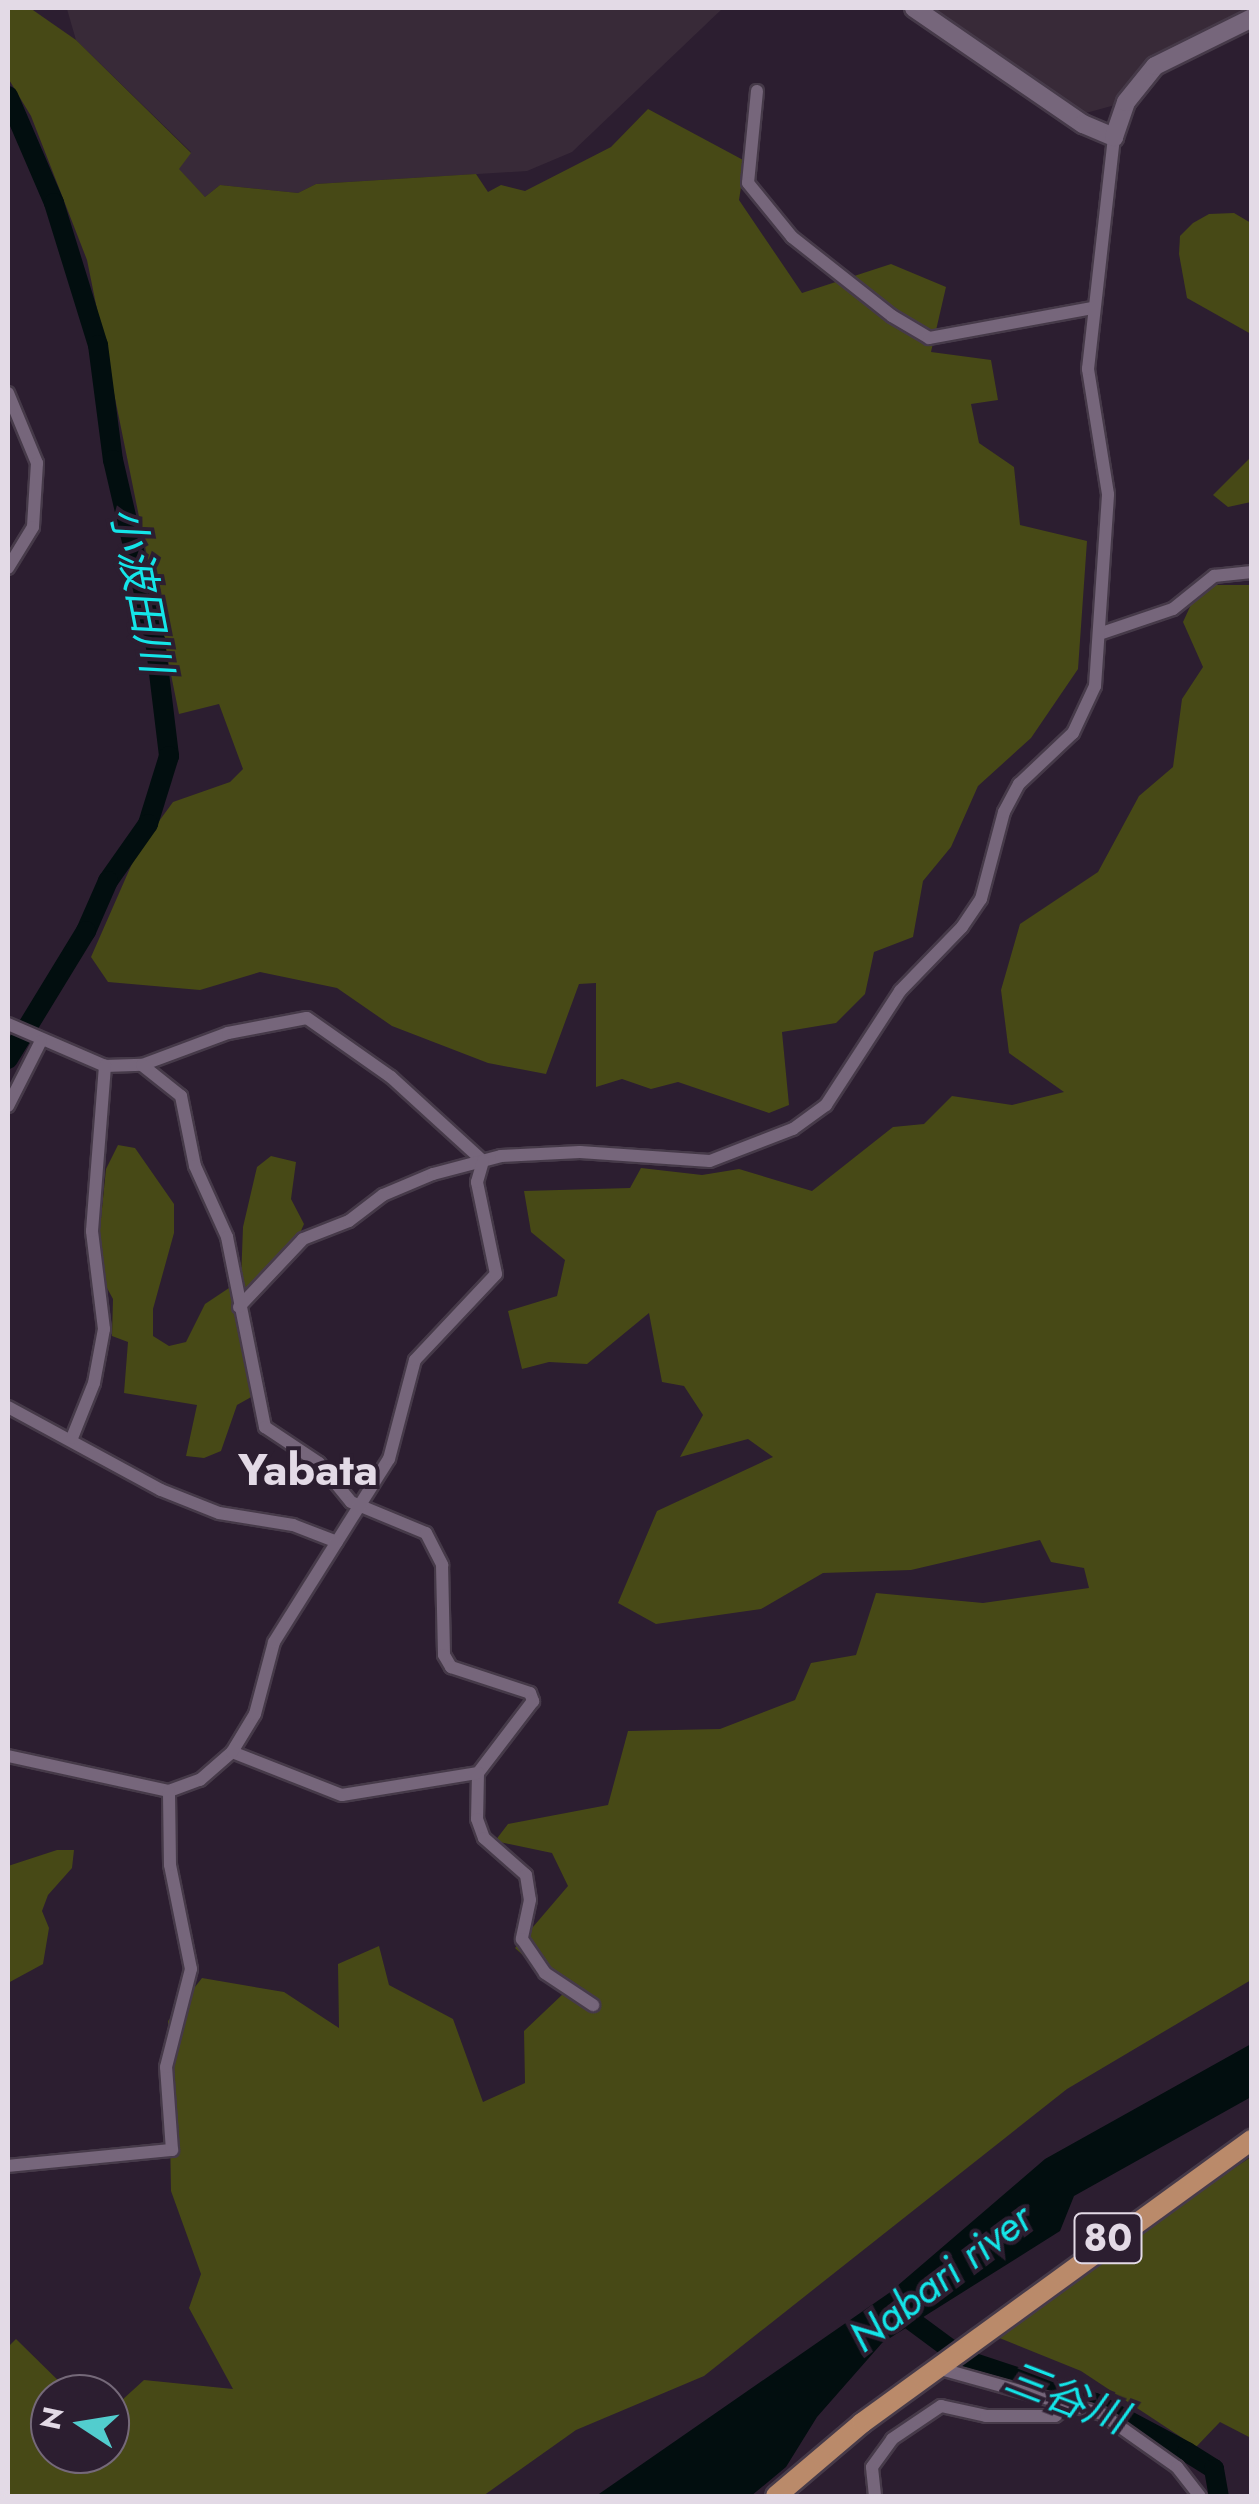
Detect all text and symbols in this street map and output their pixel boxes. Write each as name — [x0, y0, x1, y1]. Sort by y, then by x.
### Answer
water label: 小波田川 — [100, 503, 182, 677]
district label: Yabata — [238, 1443, 378, 1497]
water label: Nabari river — [840, 2193, 1042, 2363]
road number: 80 — [1073, 2205, 1143, 2271]
water label: 三谷川 — [998, 2352, 1134, 2444]
north arrow — [30, 2374, 130, 2474]
text: N — [30, 2403, 74, 2433]

